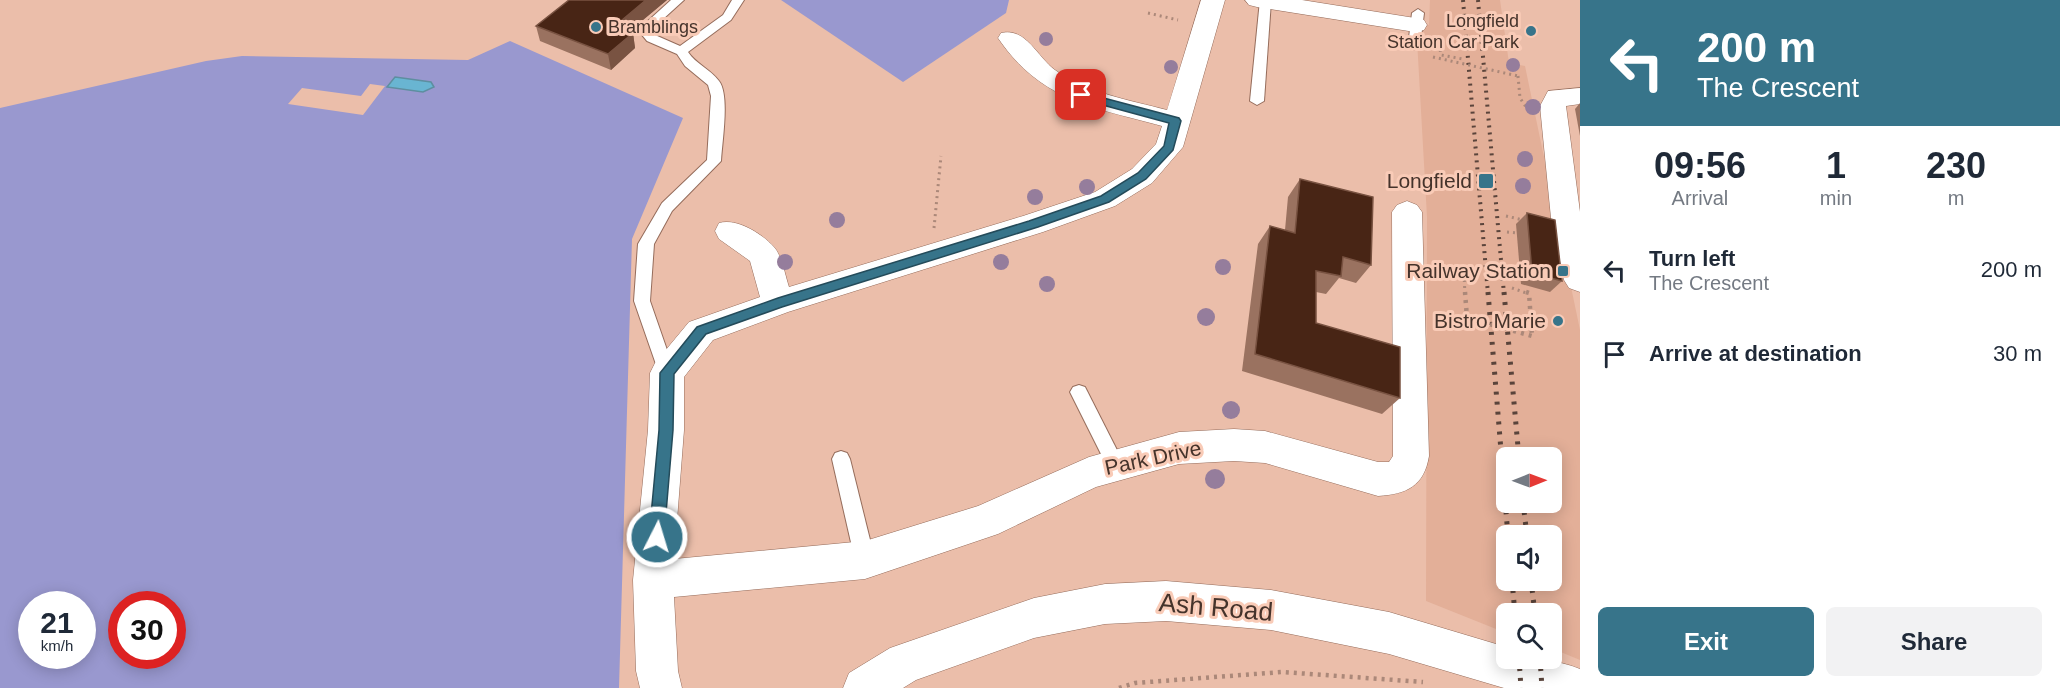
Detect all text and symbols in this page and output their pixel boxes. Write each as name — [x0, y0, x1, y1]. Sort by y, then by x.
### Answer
place label: Longfield Station Car Park — [1387, 11, 1520, 52]
place label: Bramblings — [608, 17, 698, 37]
marker: Bramblings — [589, 20, 603, 34]
marker: Longfield Station Car Park — [1524, 24, 1538, 38]
icon: left — [1598, 24, 1676, 102]
text: 200 m — [1697, 24, 1816, 71]
pin — [1055, 69, 1106, 120]
text: The Crescent — [1697, 73, 1859, 103]
icon: arrive — [1064, 78, 1097, 111]
text: 09:56 — [1654, 145, 1746, 186]
text: 1 — [1826, 145, 1846, 186]
text: 230 — [1926, 145, 1986, 186]
place label: Longfield — [1387, 169, 1472, 192]
marker: Longfield — [1477, 172, 1495, 190]
text: Arrival — [1672, 187, 1728, 209]
text: min — [1820, 187, 1852, 209]
text: m — [1948, 187, 1964, 209]
text: Turn left — [1649, 246, 1735, 271]
icon: left — [1598, 254, 1631, 287]
text: 200 m — [1981, 257, 2042, 282]
place label: Railway Station — [1406, 259, 1551, 282]
marker: Railway Station — [1556, 264, 1570, 278]
text: The Crescent — [1649, 272, 1769, 294]
place label: Bistro Marie — [1434, 309, 1546, 332]
marker: Bistro Marie — [1551, 314, 1565, 328]
icon: arrive — [1598, 338, 1631, 371]
text: Arrive at destination — [1649, 341, 1862, 366]
text: 30 m — [1993, 341, 2042, 366]
street label: Park Drive — [1103, 436, 1203, 479]
north arrow — [1496, 447, 1562, 513]
map controls — [1496, 447, 1562, 669]
position arrow — [625, 505, 689, 569]
button: sound — [1496, 525, 1562, 591]
street label: Ash Road — [1158, 587, 1274, 627]
speed limit sign: 30 — [108, 591, 186, 669]
button: search — [1496, 603, 1562, 669]
text: 21 — [40, 606, 74, 639]
button: Exit — [1598, 607, 1814, 676]
button: Share — [1826, 607, 2042, 676]
text: km/h — [41, 637, 73, 654]

